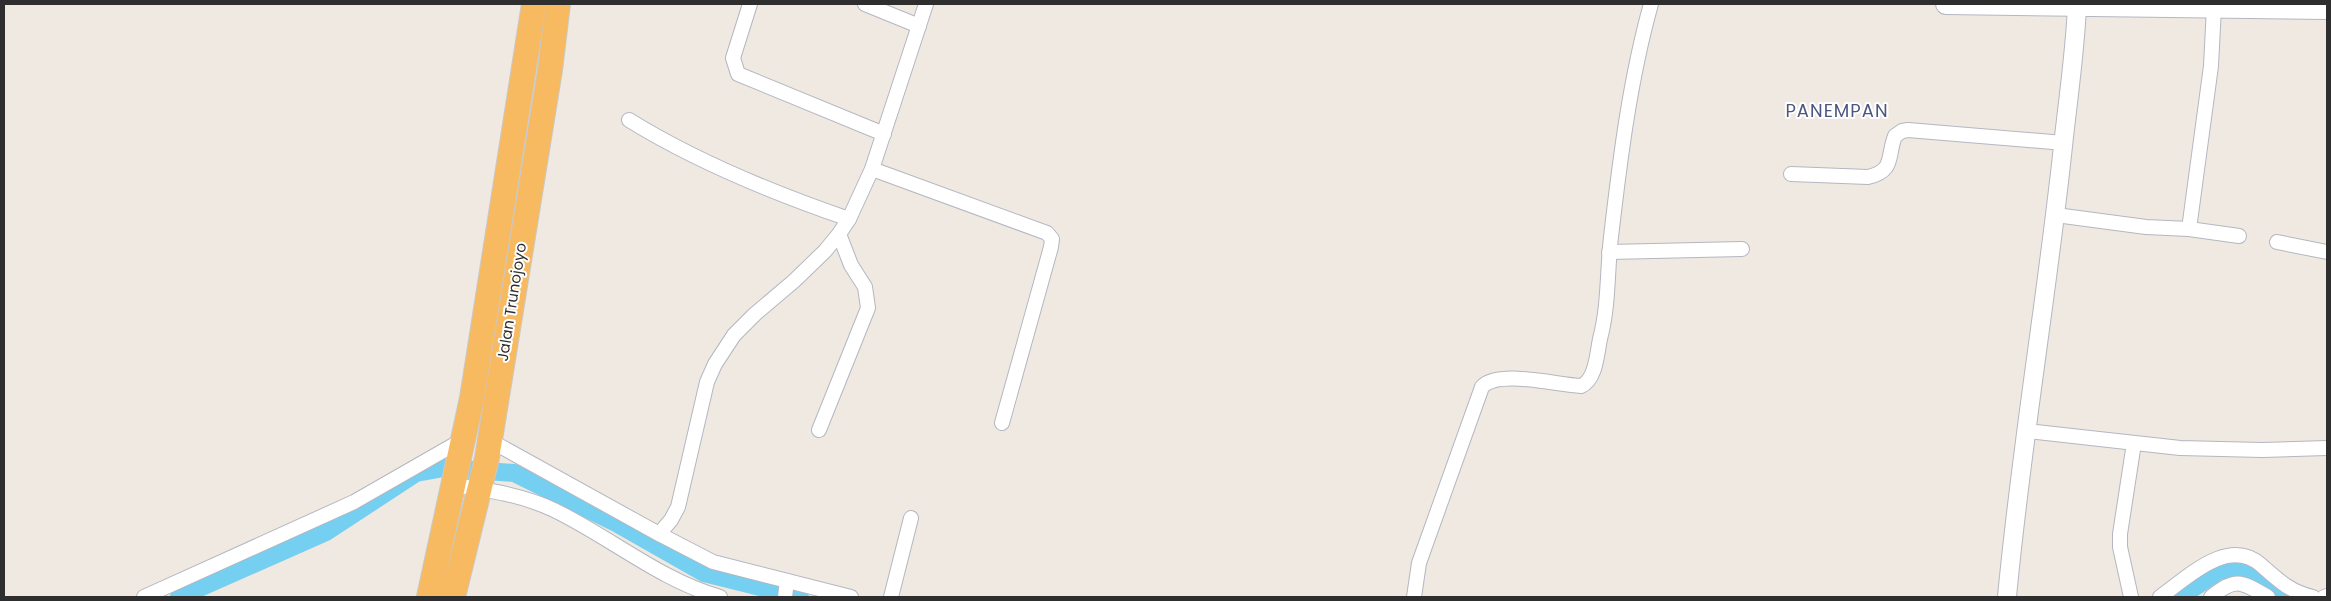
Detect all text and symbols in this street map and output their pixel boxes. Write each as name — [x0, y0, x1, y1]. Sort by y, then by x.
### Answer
district label: PANEMPAN — [1785, 98, 1889, 123]
street label: Jalan Trunojoyo — [492, 241, 531, 363]

